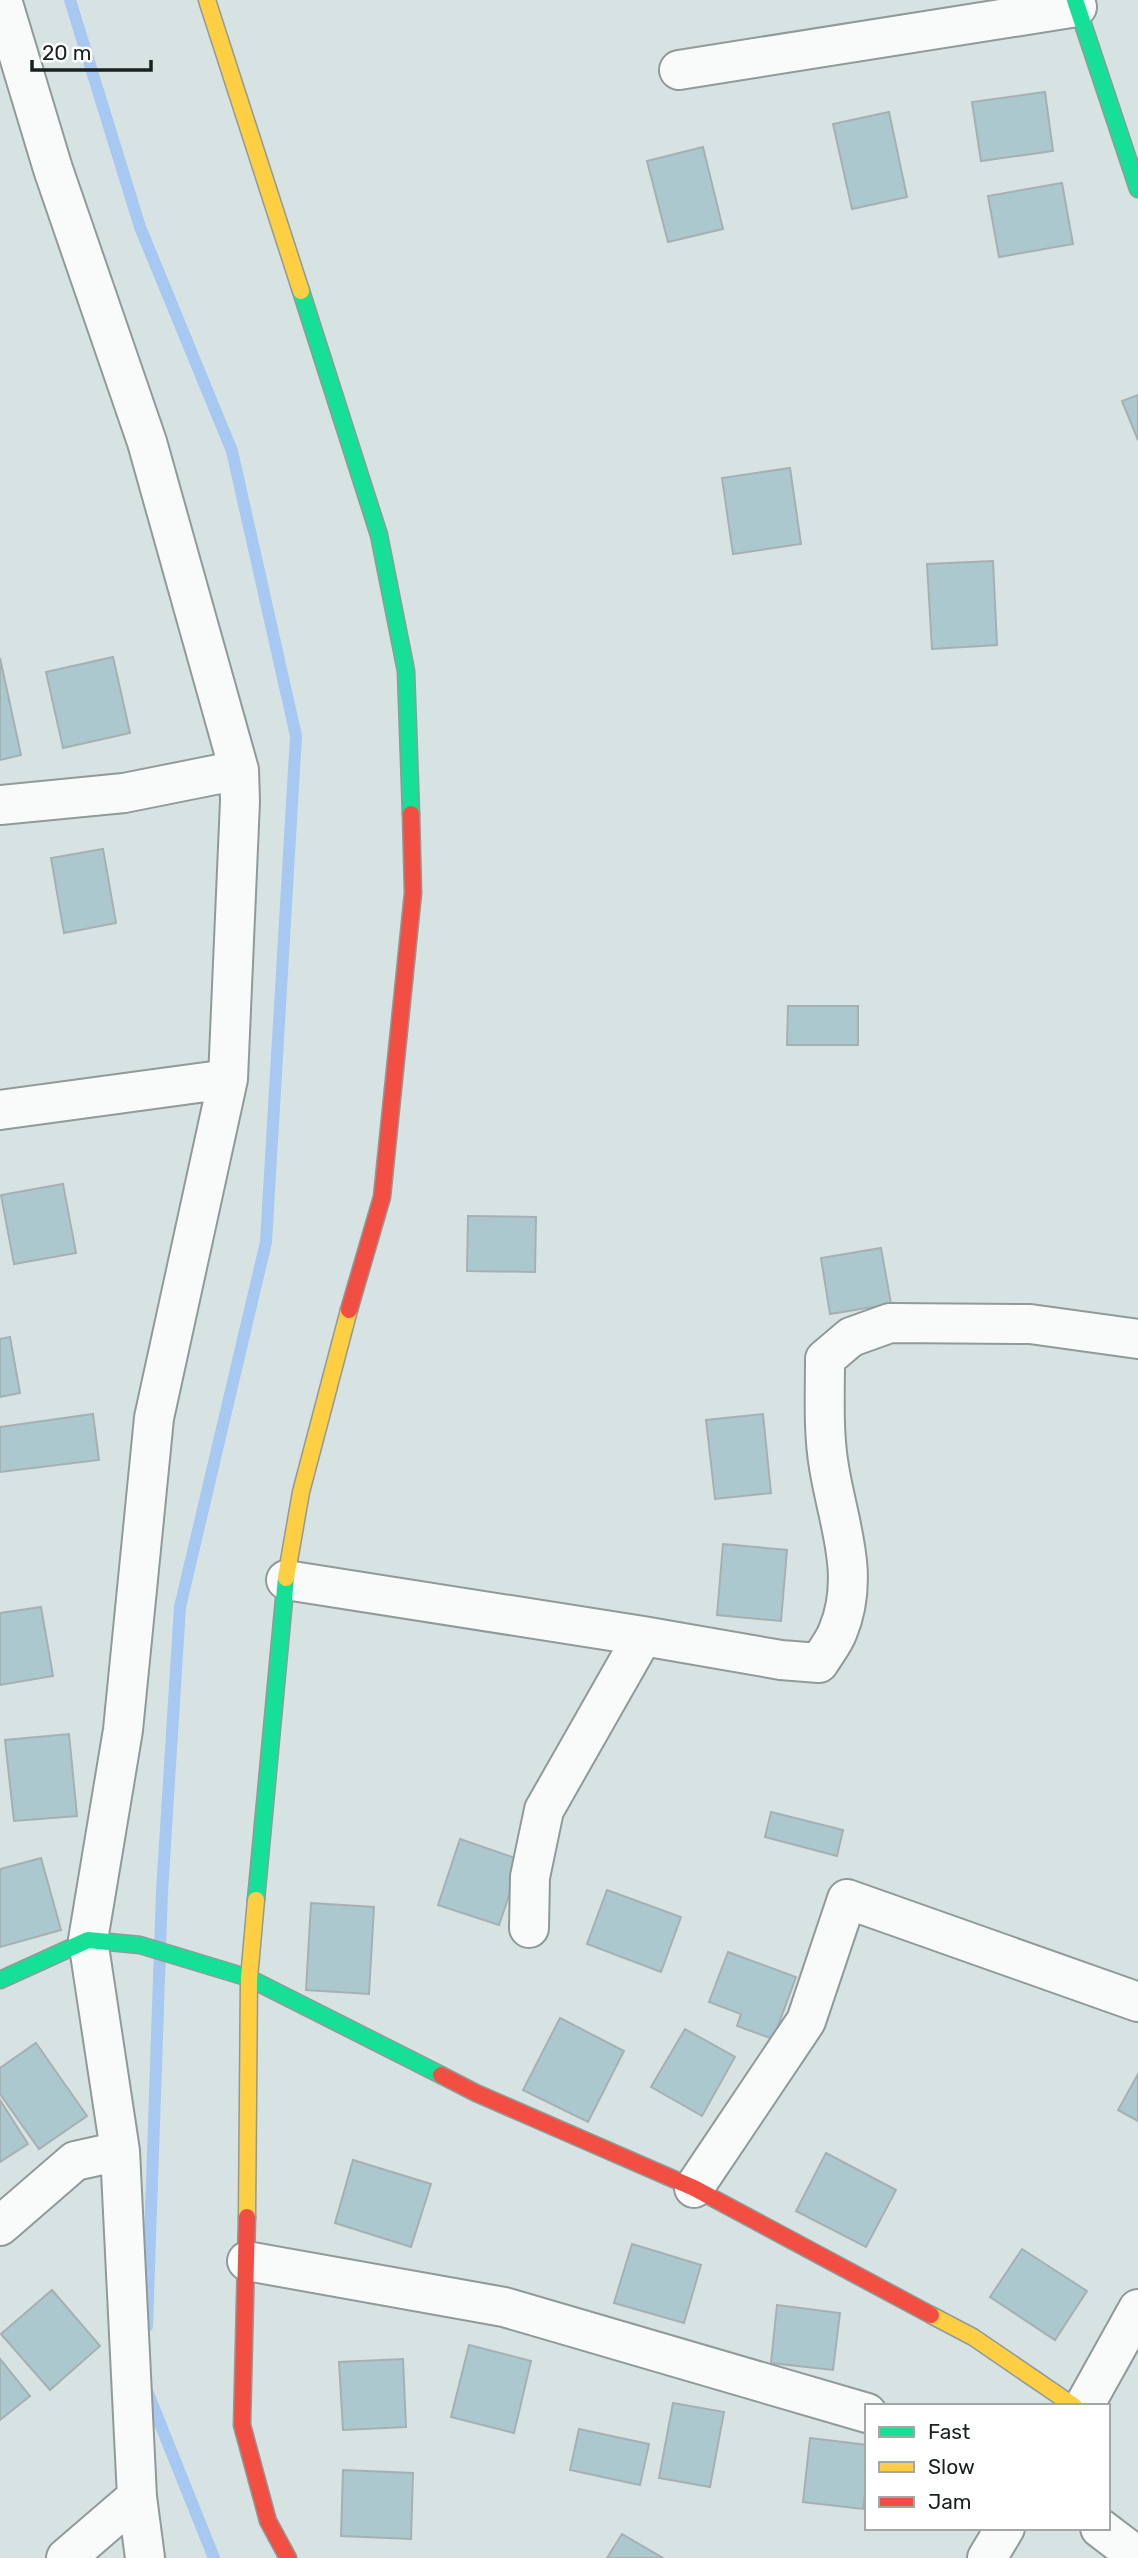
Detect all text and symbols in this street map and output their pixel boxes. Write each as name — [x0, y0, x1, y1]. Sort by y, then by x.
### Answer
scale bar — [32, 28, 150, 72]
text: 20 m — [42, 40, 91, 65]
legend — [865, 2404, 1110, 2530]
text: Fast — [928, 2419, 970, 2444]
text: Slow — [928, 2454, 975, 2479]
text: Jam — [928, 2489, 972, 2514]

